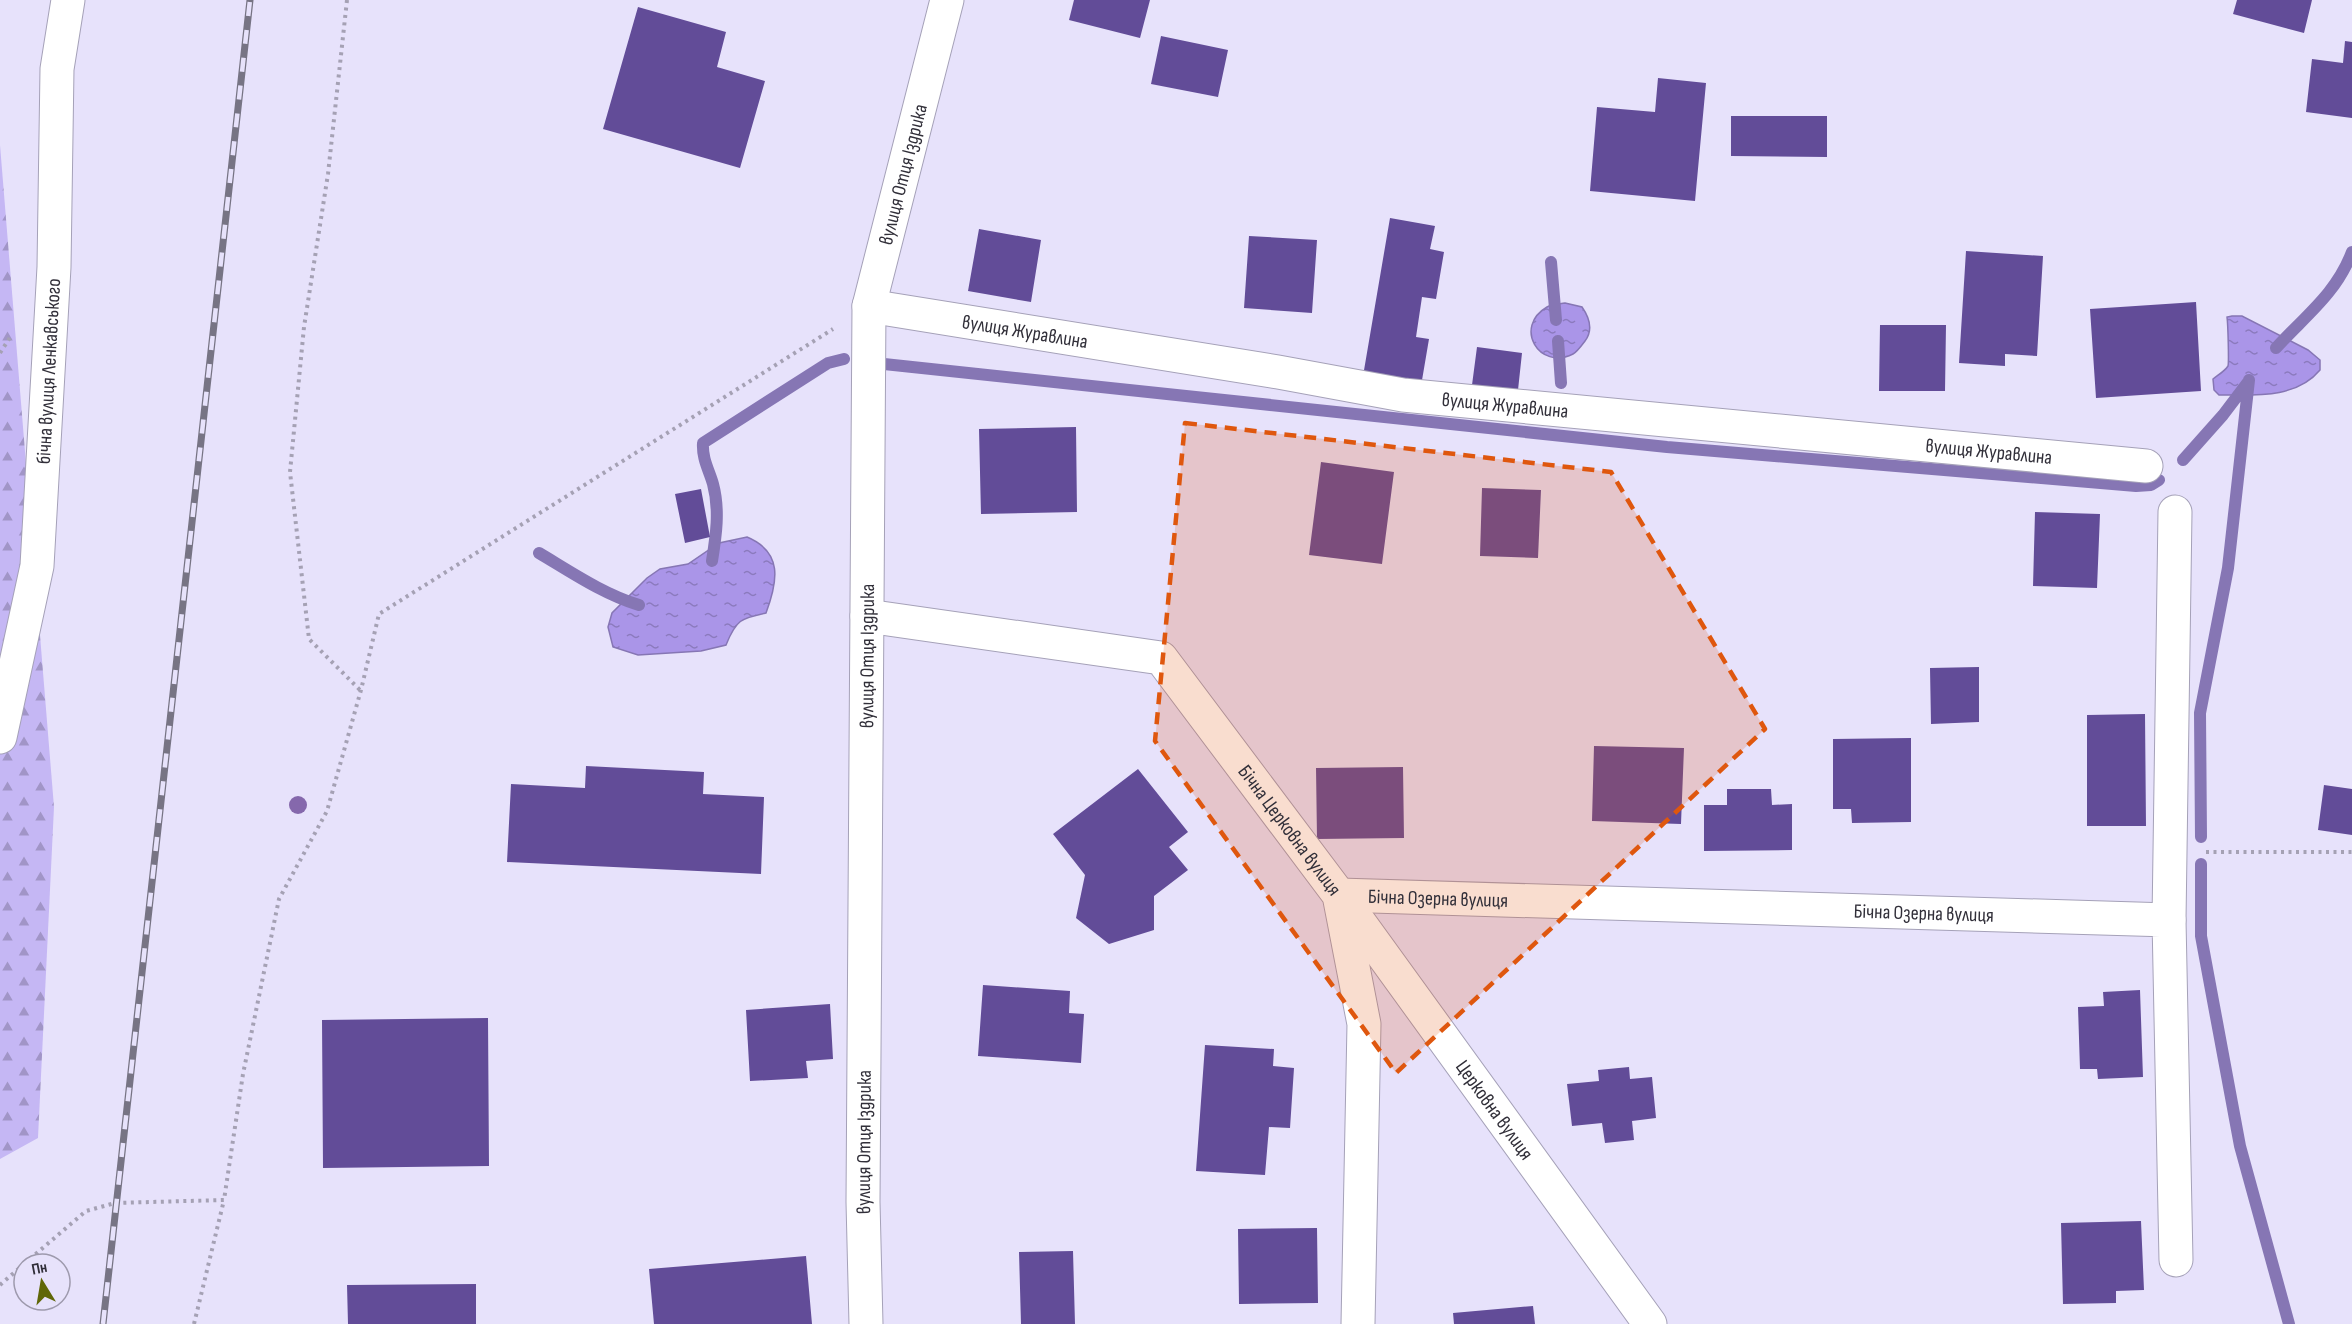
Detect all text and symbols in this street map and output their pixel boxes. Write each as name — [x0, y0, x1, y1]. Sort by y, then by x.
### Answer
street label: вулиця Отця Іздрика — [874, 102, 933, 247]
street label: бічна вулиця Ленкавського — [32, 278, 66, 465]
street label: вулиця Журавлина — [960, 310, 1089, 354]
street label: вулиця Журавлина — [1441, 388, 1569, 424]
street label: вулиця Журавлина — [1924, 434, 2053, 470]
street label: вулиця Отця Іздрика — [855, 584, 880, 728]
street label: Бічна Церковна вулиця — [1233, 761, 1346, 901]
street label: Бічна Озерна вулиця — [1368, 885, 1508, 913]
street label: Бічна Озерна вулиця — [1853, 900, 1994, 928]
street label: Церковна вулиця — [1450, 1056, 1538, 1165]
street label: вулиця Отця Іздрика — [852, 1070, 877, 1214]
north arrow — [12, 1252, 72, 1312]
text: Пн — [30, 1258, 49, 1280]

